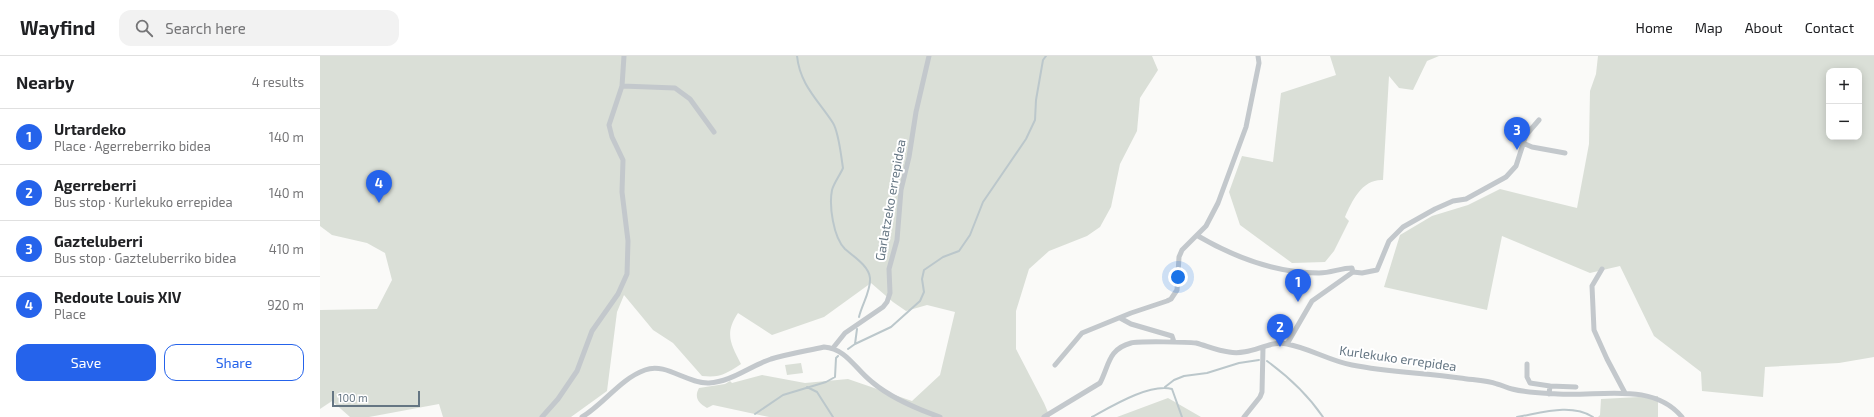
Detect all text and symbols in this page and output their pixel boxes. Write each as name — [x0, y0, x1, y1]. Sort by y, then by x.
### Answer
search box — [119, 10, 399, 46]
text: Wayfind — [20, 16, 95, 39]
icon: search — [133, 17, 155, 39]
text: Search here — [165, 19, 246, 37]
text: Home — [1636, 19, 1673, 36]
text: Map — [1695, 19, 1723, 36]
text: About — [1745, 19, 1783, 36]
text: Contact — [1805, 19, 1854, 36]
map controls — [1826, 68, 1862, 140]
button: + — [1826, 68, 1862, 104]
text: Nearby — [16, 72, 74, 92]
text: 4 results — [252, 74, 304, 90]
button: − — [1826, 104, 1862, 140]
pin: 3 — [1504, 117, 1530, 150]
text: Urtardeko — [54, 120, 126, 138]
text: 1 — [26, 129, 32, 145]
text: 140 m — [269, 129, 304, 145]
text: Place · Agerreberriko bidea — [54, 138, 211, 154]
street label: Garlatzeko errepidea — [871, 138, 909, 262]
pin: 4 — [366, 170, 392, 203]
text: Agerreberri — [54, 176, 136, 194]
text: 2 — [25, 185, 33, 201]
text: 140 m — [269, 185, 304, 201]
text: Bus stop · Kurlekuko errepidea — [54, 194, 233, 210]
text: Gazteluberri — [54, 232, 143, 250]
text: 3 — [25, 241, 33, 257]
text: 410 m — [269, 241, 304, 257]
text: Bus stop · Gazteluberriko bidea — [54, 250, 236, 266]
your location — [1168, 267, 1188, 287]
pin: 1 — [1285, 269, 1311, 302]
text: Redoute Louis XIV — [54, 288, 181, 306]
text: 4 — [25, 297, 33, 313]
text: 920 m — [267, 297, 304, 313]
text: Place — [54, 306, 86, 322]
pin: 2 — [1267, 314, 1293, 347]
street label: Kurlekuko errepidea — [1338, 342, 1458, 374]
button: Save — [16, 344, 156, 381]
button: Share — [164, 344, 304, 381]
scale bar — [332, 389, 420, 408]
text: 100 m — [338, 391, 368, 404]

